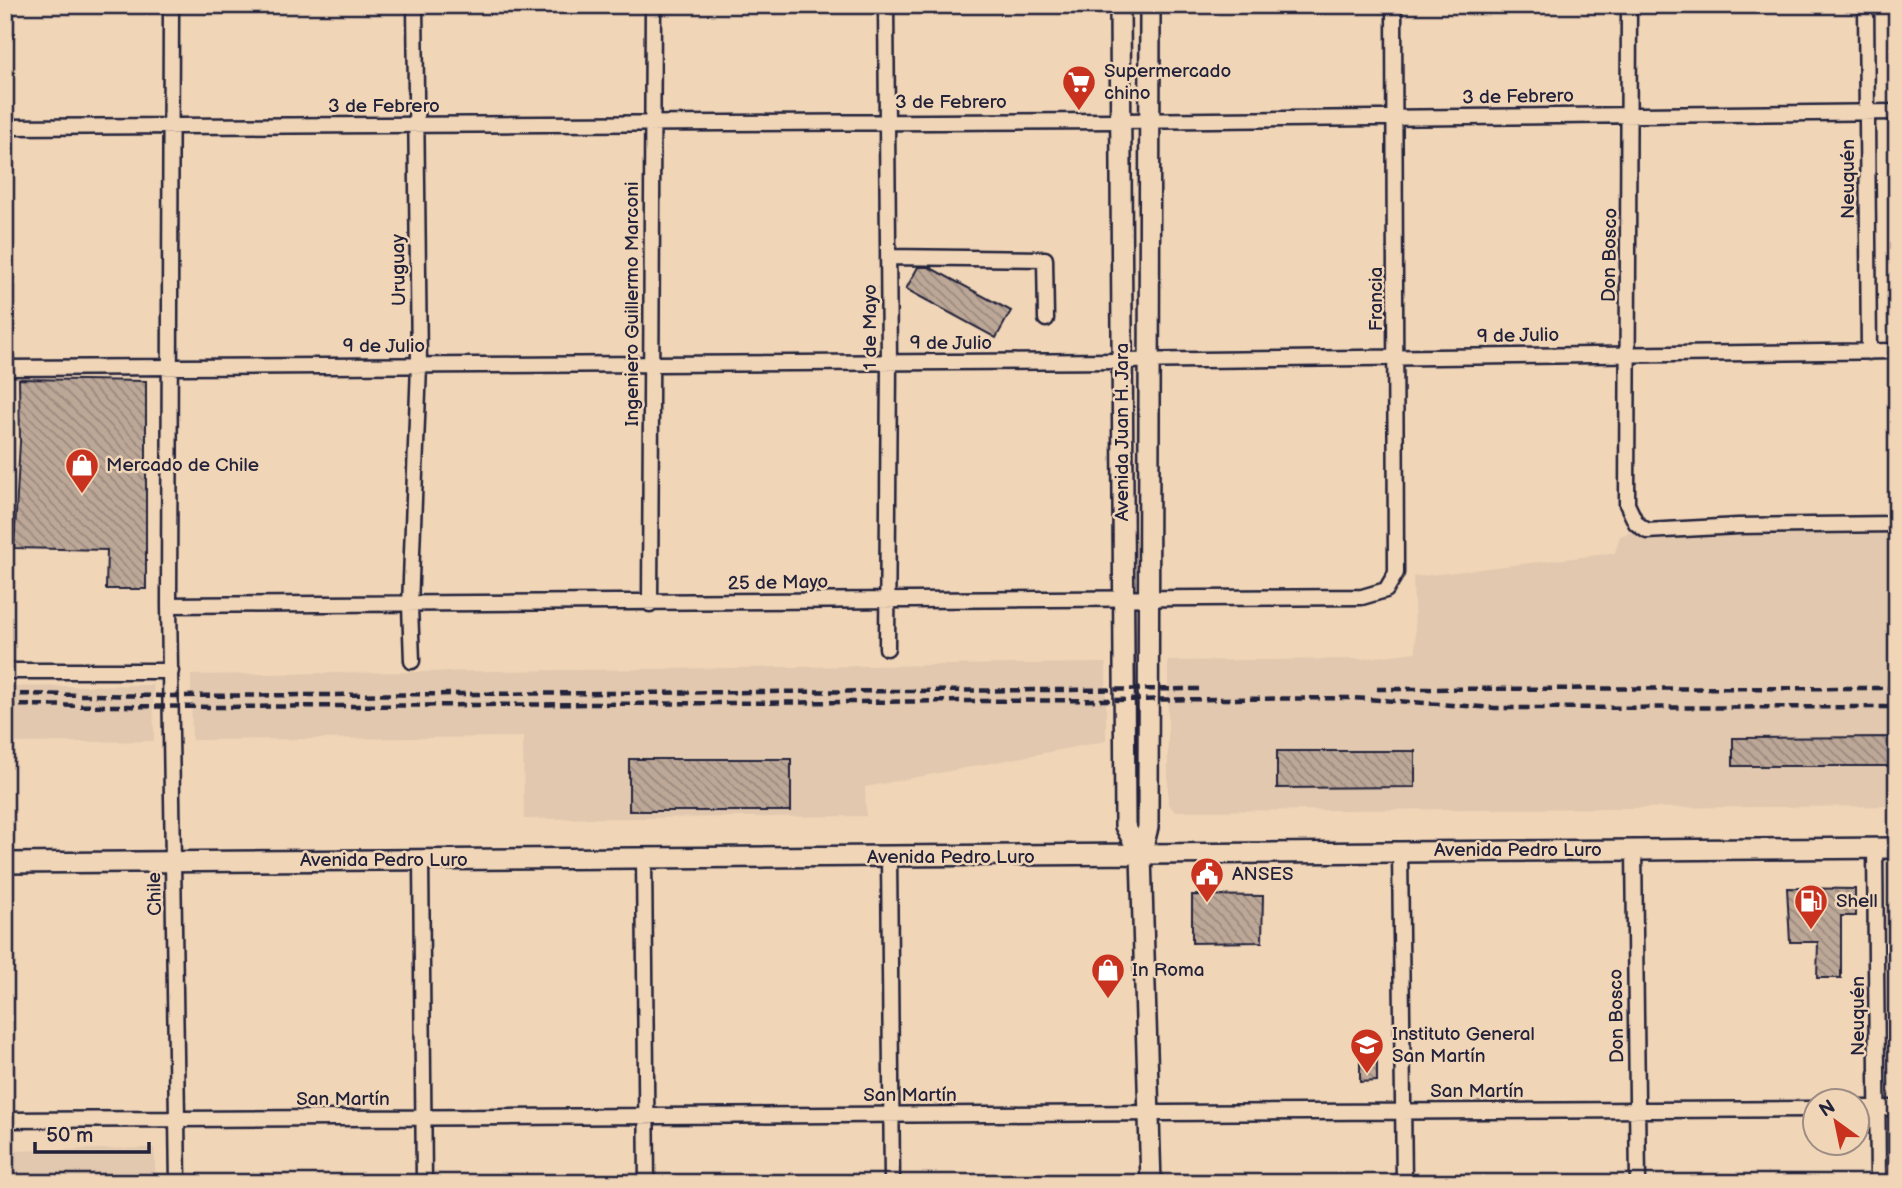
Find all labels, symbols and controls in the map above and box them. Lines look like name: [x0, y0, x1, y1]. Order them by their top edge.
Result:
place label: Supermercado chino: [1104, 60, 1231, 105]
supermarket icon: Supermercado chino: [1060, 63, 1098, 112]
street label: 3 de Febrero: [1462, 85, 1574, 109]
street label: 3 de Febrero: [895, 91, 1007, 114]
street label: 3 de Febrero: [328, 95, 440, 118]
street label: Neuquén: [1837, 139, 1860, 219]
street label: Ingeniero Guillermo Marconi: [621, 182, 644, 426]
street label: Don Bosco: [1598, 208, 1622, 302]
street label: Uruguay: [387, 233, 411, 306]
street label: Francia: [1365, 267, 1388, 331]
street label: 1 de Mayo: [859, 284, 882, 370]
street label: 9 de Julio: [1477, 324, 1559, 348]
street label: 9 de Julio: [910, 332, 992, 355]
street label: 9 de Julio: [343, 335, 425, 358]
street label: Avenida Juan H. Jara: [1111, 343, 1134, 521]
shop icon: Mercado de Chile: [63, 446, 101, 495]
place label: Mercado de Chile: [106, 454, 259, 477]
street label: 25 de Mayo: [728, 571, 828, 595]
street label: Avenida Pedro Luro: [1434, 839, 1602, 862]
street label: Avenida Pedro Luro: [867, 846, 1035, 869]
street label: Avenida Pedro Luro: [300, 849, 468, 872]
public building icon: ANSES: [1188, 855, 1226, 904]
place label: ANSES: [1232, 863, 1293, 886]
street label: Chile: [143, 872, 167, 916]
fuel station icon: Shell: [1792, 882, 1830, 931]
place label: Shell: [1836, 890, 1878, 913]
shop icon: In Roma: [1089, 951, 1127, 1000]
place label: In Roma: [1132, 959, 1205, 982]
street label: Don Bosco: [1605, 969, 1629, 1063]
street label: Neuquén: [1847, 976, 1870, 1056]
place label: Instituto General San Martín: [1392, 1023, 1535, 1068]
school or university icon: Instituto General San Martín: [1348, 1026, 1386, 1075]
street label: San Martín: [1430, 1080, 1524, 1103]
street label: San Martín: [863, 1084, 957, 1107]
north arrow: [1800, 1086, 1870, 1156]
street label: San Martín: [296, 1088, 390, 1111]
text: N: [1815, 1095, 1840, 1123]
scale bar: [35, 1111, 149, 1155]
text: 50 m: [46, 1123, 93, 1148]

